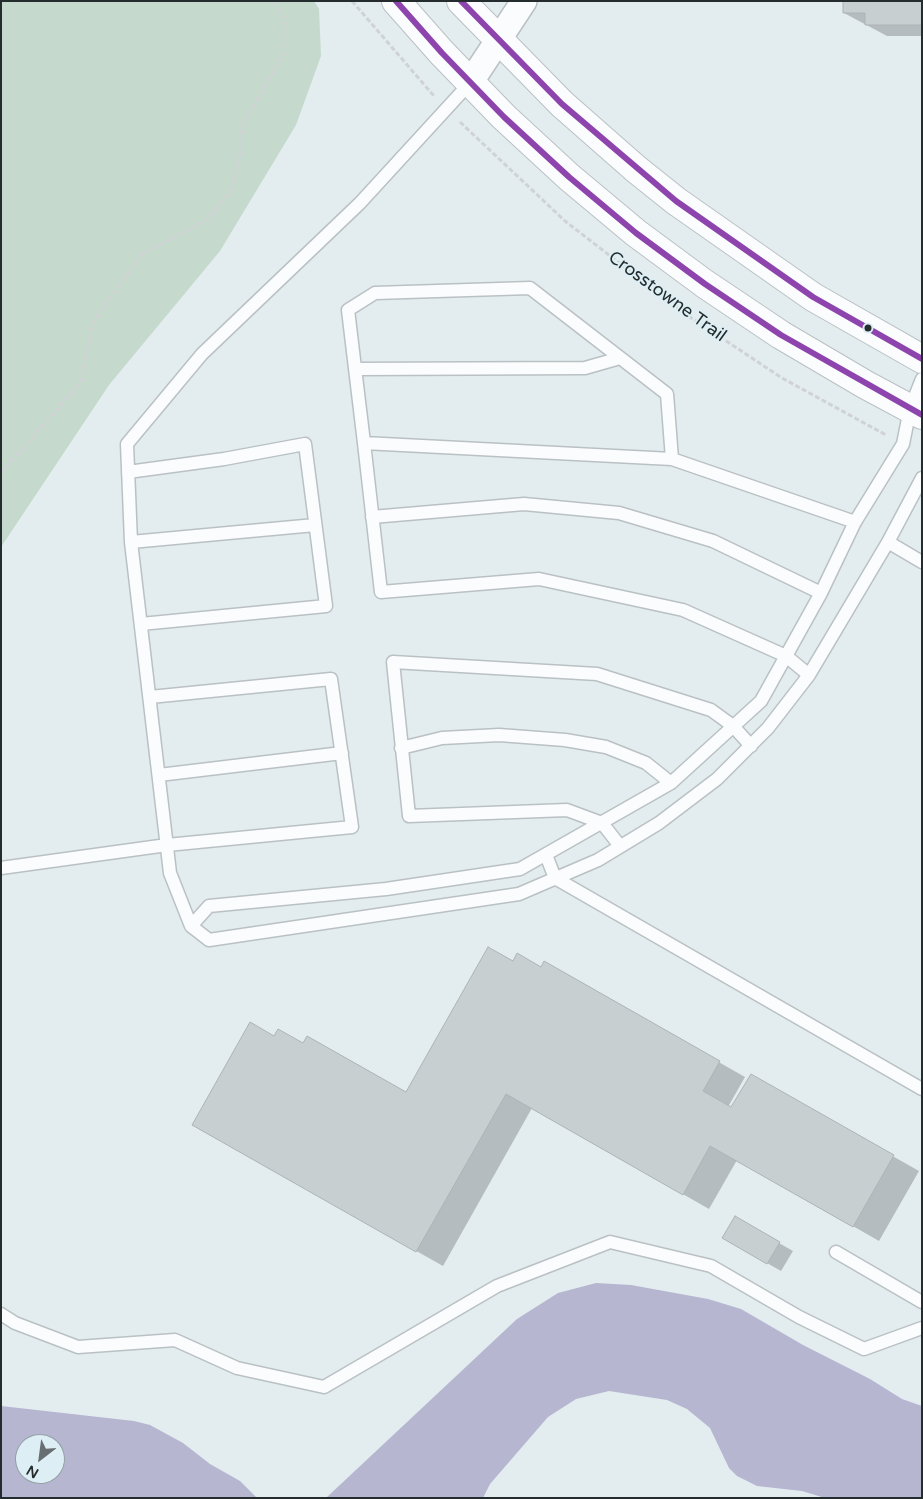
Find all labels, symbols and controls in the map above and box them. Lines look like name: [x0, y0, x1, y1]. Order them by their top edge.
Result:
street label: Crosstowne Trail: [604, 247, 730, 347]
unlabelled marker: [863, 323, 873, 333]
north arrow: [15, 1434, 65, 1484]
text: N: [24, 1461, 42, 1482]

